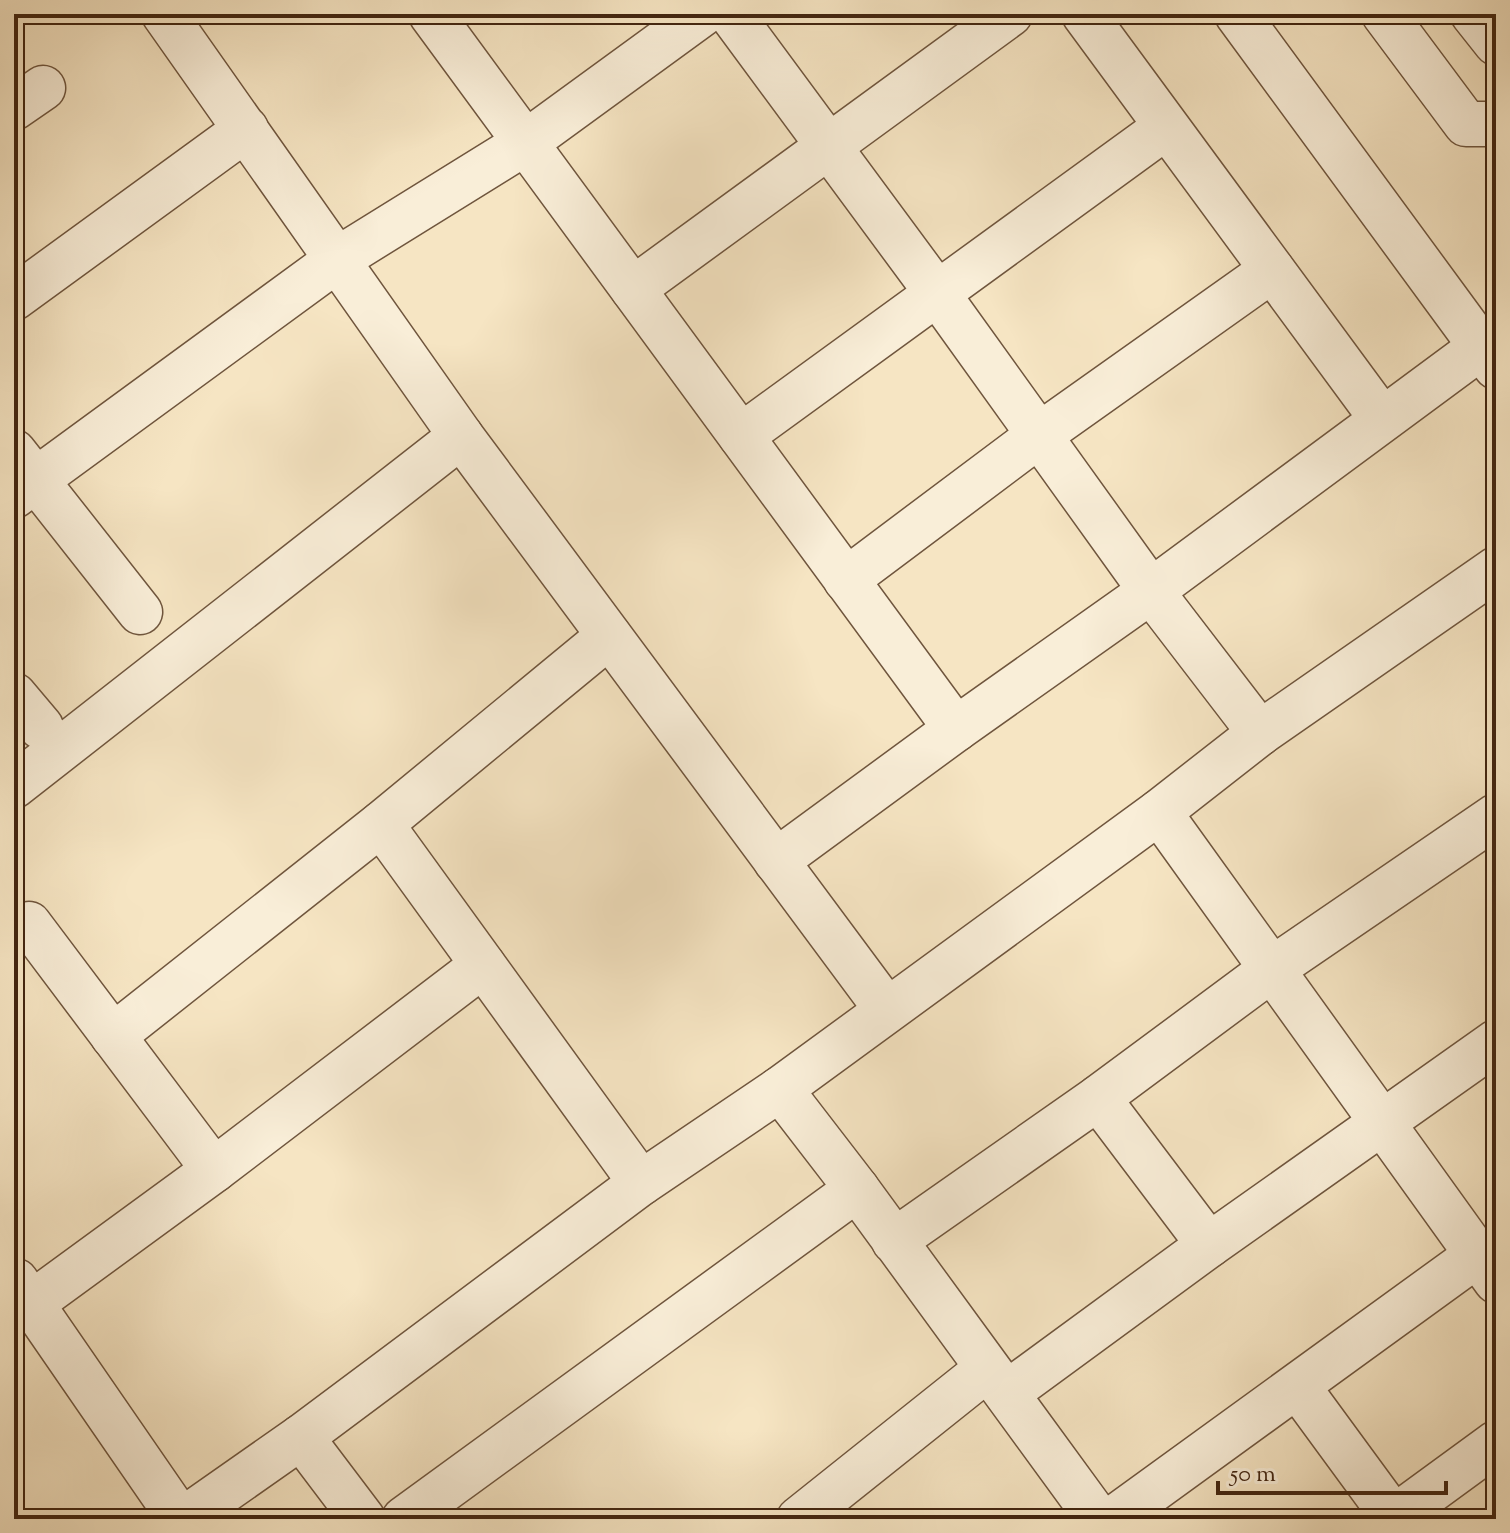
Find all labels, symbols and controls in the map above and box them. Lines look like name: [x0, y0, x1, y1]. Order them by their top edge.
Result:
scale bar: [1218, 1445, 1446, 1495]
text: 50 m: [1228, 1458, 1276, 1492]

